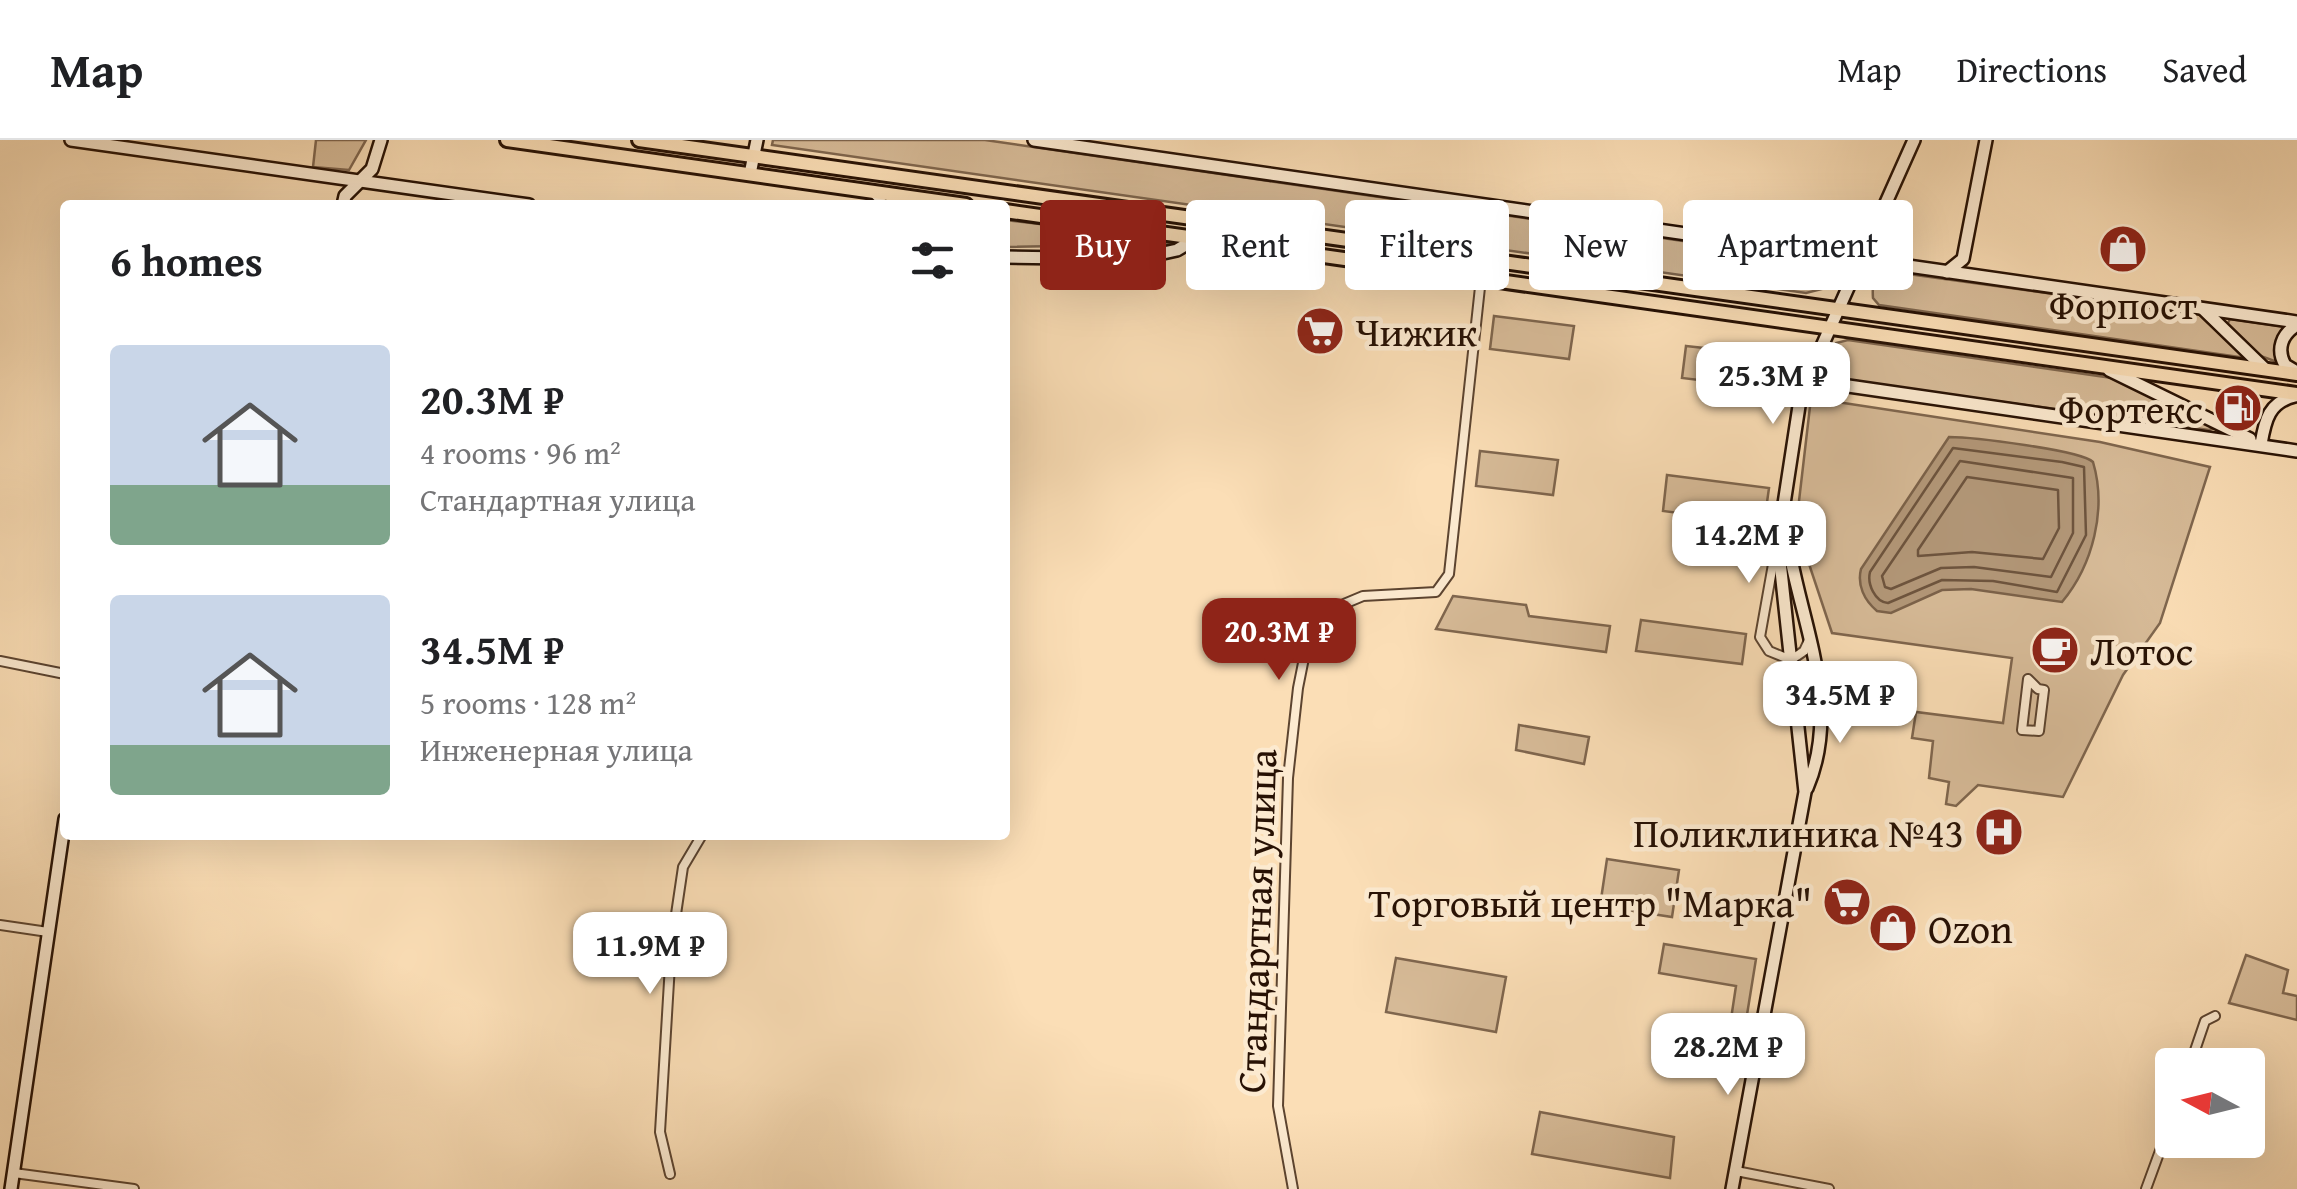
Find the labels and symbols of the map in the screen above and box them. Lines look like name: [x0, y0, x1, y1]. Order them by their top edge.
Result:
shop icon: Форпост: [2097, 223, 2149, 275]
place label: Форпост: [2049, 275, 2198, 334]
place label: Чижик: [1355, 302, 1477, 361]
supermarket icon: Чижик: [1294, 305, 1346, 357]
pin: 25.3M ₽: [1681, 342, 1865, 427]
place label: Фортекс: [2058, 379, 2203, 438]
fuel station icon: Фортекс: [2212, 382, 2264, 434]
pin: 14.2M ₽: [1657, 501, 1841, 586]
pin: 20.3M ₽: [1187, 598, 1371, 683]
place label: Лотос: [2090, 621, 2193, 680]
cafe icon: Лотос: [2029, 624, 2081, 676]
pin: 34.5M ₽: [1748, 661, 1932, 746]
street label: Стандартная улица: [1221, 748, 1291, 1094]
place label: Поликлиника №43: [1633, 803, 1964, 862]
hospital icon: Поликлиника №43: [1973, 806, 2025, 858]
place label: Торговый центр "Марка": [1369, 873, 1812, 932]
supermarket icon: Торговый центр "Марка": [1821, 876, 1873, 928]
place label: Ozon: [1928, 899, 2013, 958]
shop icon: Ozon: [1867, 902, 1919, 954]
pin: 11.9M ₽: [558, 912, 742, 997]
pin: 28.2M ₽: [1636, 1013, 1820, 1098]
north arrow: [2155, 1048, 2265, 1158]

